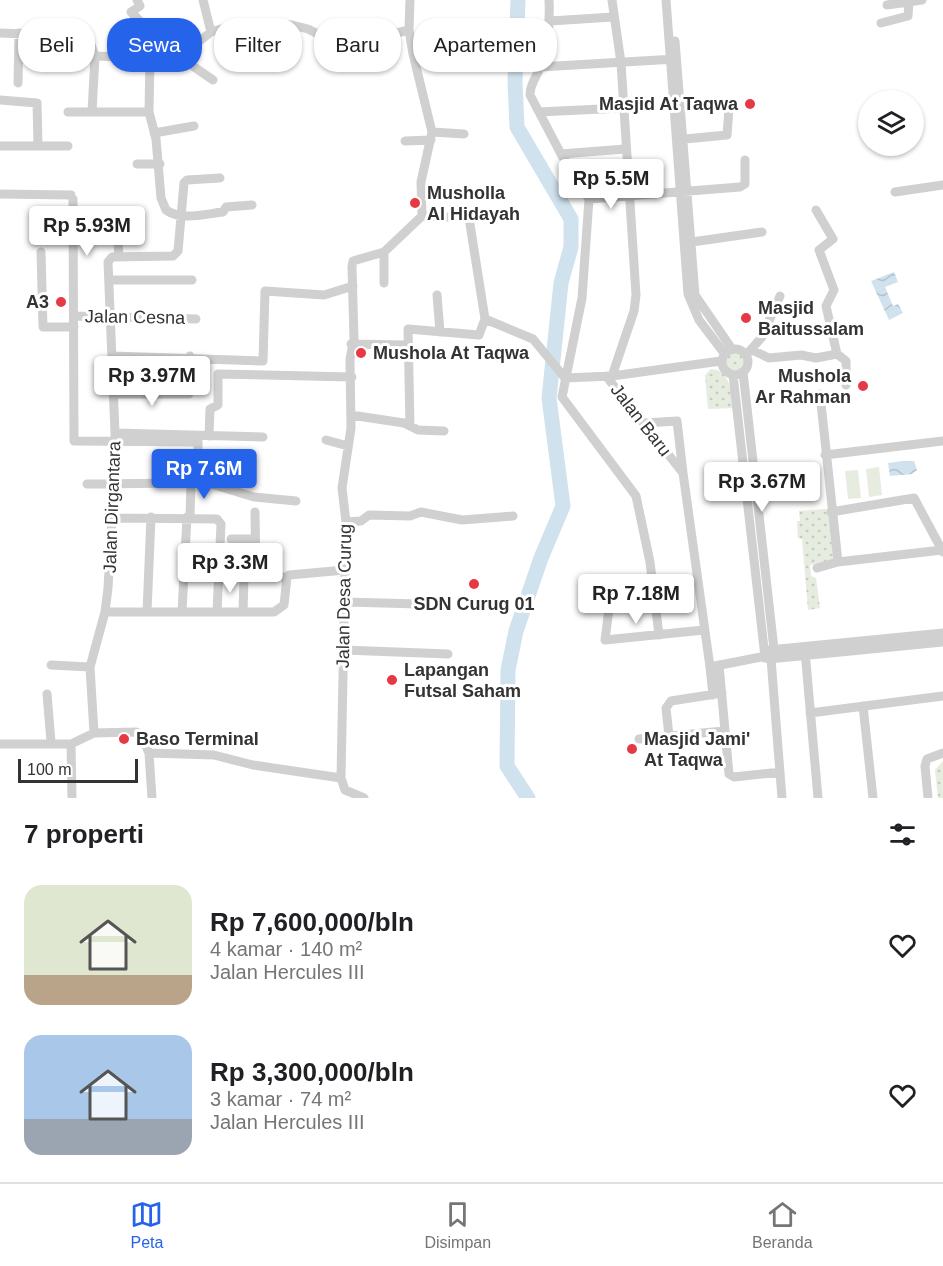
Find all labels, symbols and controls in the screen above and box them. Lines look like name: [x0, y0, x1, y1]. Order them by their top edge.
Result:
chip: Beli: [18, 18, 95, 72]
chip: Sewa: [107, 18, 202, 72]
chip: Filter: [214, 18, 302, 72]
chip: Baru: [314, 18, 401, 72]
chip: Apartemen: [413, 18, 557, 72]
map controls: [858, 90, 924, 156]
button: layers: [858, 90, 924, 156]
place label: Masjid At Taqwa: [599, 94, 739, 114]
marker: Masjid At Taqwa: [743, 97, 757, 111]
pin: Rp 5.5M: [556, 159, 666, 210]
text: Rp 5.5M: [573, 167, 649, 189]
place label: Musholla Al Hidayah: [427, 183, 520, 224]
marker: Musholla Al Hidayah: [408, 196, 422, 210]
pin: Rp 5.93M: [25, 206, 149, 257]
text: Rp 5.93M: [43, 214, 131, 236]
place label: A3: [26, 292, 49, 312]
marker: A3: [54, 295, 68, 309]
place label: Masjid Baitussalam: [758, 298, 864, 339]
street label: Jalan Cesna: [85, 306, 186, 328]
marker: Masjid Baitussalam: [739, 311, 753, 325]
place label: Mushola At Taqwa: [373, 343, 530, 363]
marker: Mushola At Taqwa: [354, 346, 368, 360]
pin: Rp 3.97M: [90, 356, 214, 407]
text: Rp 3.97M: [108, 364, 196, 386]
place label: Mushola Ar Rahman: [755, 366, 852, 407]
marker: Mushola Ar Rahman: [856, 379, 870, 393]
street label: Jalan Baru: [607, 380, 675, 460]
street label: Jalan Dirgantara: [100, 440, 124, 573]
pin: Rp 7.6M: [149, 449, 259, 500]
text: Rp 7.6M: [166, 457, 242, 479]
pin: Rp 3.67M: [700, 462, 824, 513]
text: Rp 3.67M: [718, 470, 806, 492]
street label: Jalan Desa Curug: [333, 524, 355, 668]
pin: Rp 3.3M: [175, 543, 285, 594]
text: Rp 3.3M: [192, 551, 268, 573]
pin: Rp 7.18M: [574, 574, 698, 625]
marker: SDN Curug 01: [467, 577, 481, 591]
text: Rp 7.18M: [592, 582, 680, 604]
place label: SDN Curug 01: [413, 594, 535, 614]
place label: Lapangan Futsal Saham: [404, 660, 521, 701]
marker: Lapangan Futsal Saham: [385, 673, 399, 687]
place label: Baso Terminal: [136, 729, 259, 749]
place label: Masjid Jami' At Taqwa: [644, 729, 750, 770]
marker: Baso Terminal: [117, 732, 131, 746]
marker: Masjid Jami' At Taqwa: [625, 742, 639, 756]
scale bar: [18, 756, 138, 784]
text: 100 m: [27, 761, 71, 778]
icon: filters: [886, 818, 919, 851]
text: 7 properti: [24, 819, 144, 849]
text: Rp 7,600,000/bln: [210, 907, 414, 937]
icon: home: [72, 909, 144, 981]
icon: heart: [886, 929, 919, 962]
text: 4 kamar · 140 m²: [210, 938, 362, 960]
text: Jalan Hercules III: [210, 961, 365, 983]
text: Rp 3,300,000/bln: [210, 1057, 414, 1087]
icon: home: [72, 1059, 144, 1131]
icon: heart: [886, 1079, 919, 1112]
text: 3 kamar · 74 m²: [210, 1088, 351, 1110]
text: Jalan Hercules III: [210, 1111, 365, 1133]
tab: Peta: [130, 1198, 163, 1252]
tab: Disimpan: [424, 1198, 491, 1252]
tab: Beranda: [752, 1198, 813, 1252]

